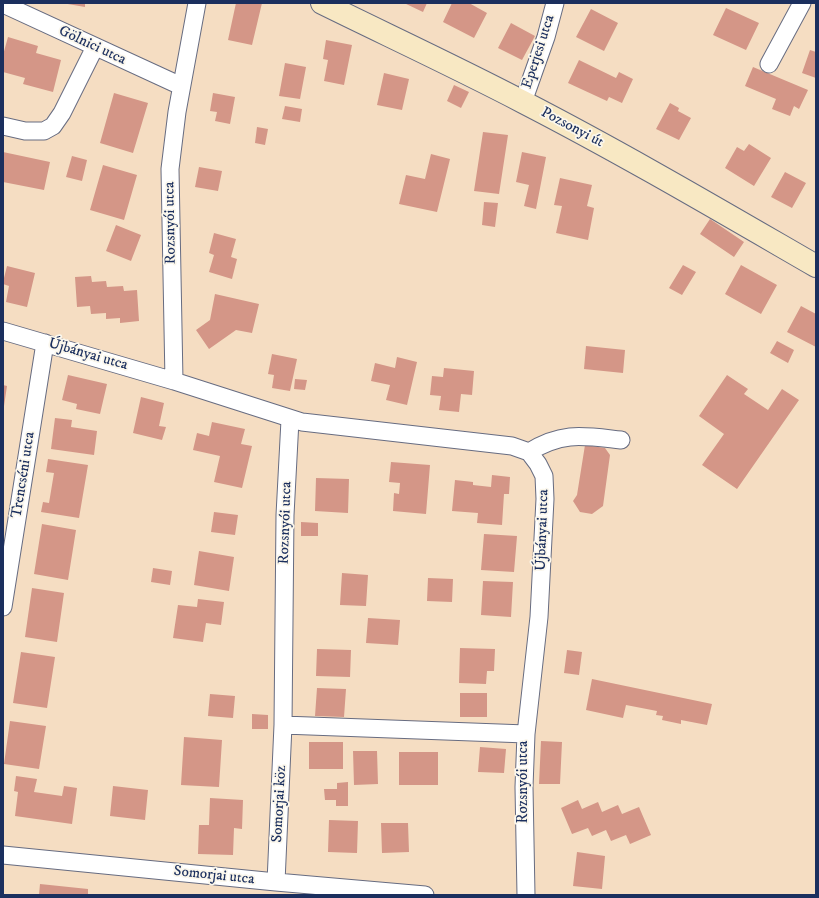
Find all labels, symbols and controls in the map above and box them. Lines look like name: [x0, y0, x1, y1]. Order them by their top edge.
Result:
street label: Eperjesi utca: [519, 13, 559, 91]
street label: Gölnici utca: [55, 23, 129, 69]
street label: Pozsonyi út: [538, 104, 606, 152]
street label: Rozsnyói utca: [161, 181, 181, 265]
street label: Újbányai utca: [46, 335, 130, 375]
street label: Trencséni utca: [8, 431, 40, 519]
street label: Rozsnyói utca: [276, 481, 296, 565]
street label: Újbányai utca: [533, 489, 553, 571]
street label: Rozsnyói utca: [515, 741, 533, 823]
street label: Somorjai köz: [269, 765, 291, 843]
street label: Somorjai utca: [173, 863, 255, 889]

